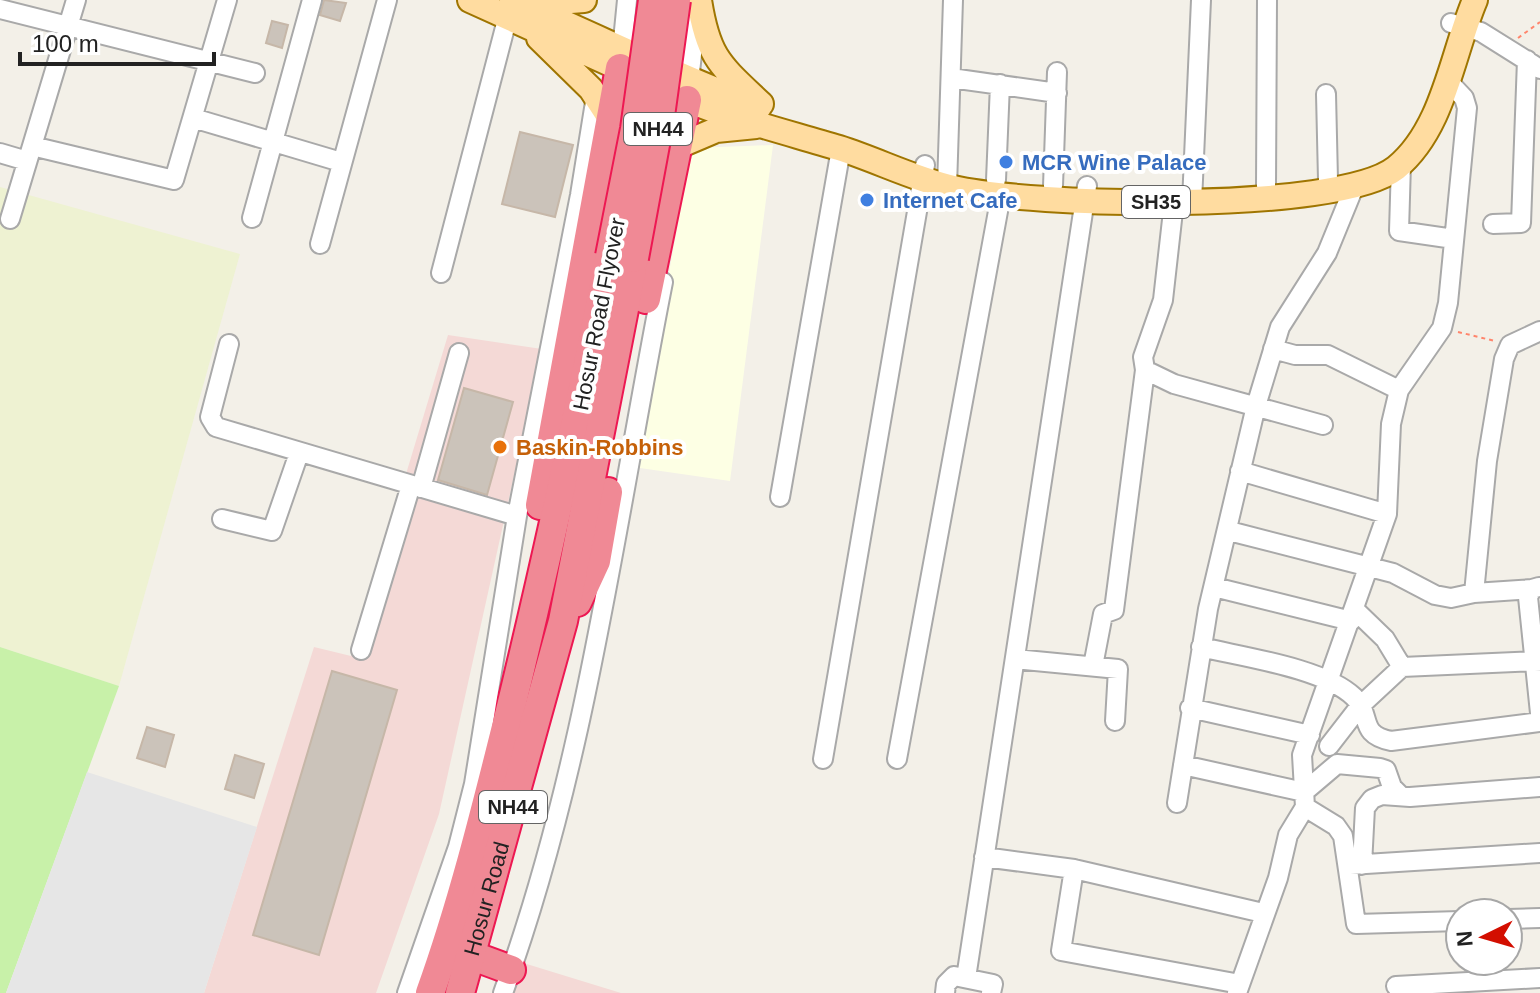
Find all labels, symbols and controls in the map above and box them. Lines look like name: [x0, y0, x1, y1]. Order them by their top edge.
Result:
scale bar: [20, 16, 214, 66]
text: 100 m: [32, 30, 99, 57]
road number: NH44: [624, 113, 692, 145]
place label: MCR Wine Palace: [1022, 150, 1206, 175]
marker: MCR Wine Palace: [997, 153, 1015, 171]
road number: SH35: [1122, 186, 1190, 218]
place label: Internet Cafe: [883, 188, 1017, 213]
marker: Internet Cafe: [858, 191, 876, 209]
street label: Hosur Road Flyover: [568, 216, 630, 412]
place label: Baskin-Robbins: [516, 435, 683, 460]
marker: Baskin-Robbins: [491, 438, 509, 456]
road number: NH44: [479, 791, 547, 823]
street label: Hosur Road: [458, 839, 514, 959]
north arrow: [1444, 897, 1524, 977]
text: N: [1451, 930, 1478, 948]

